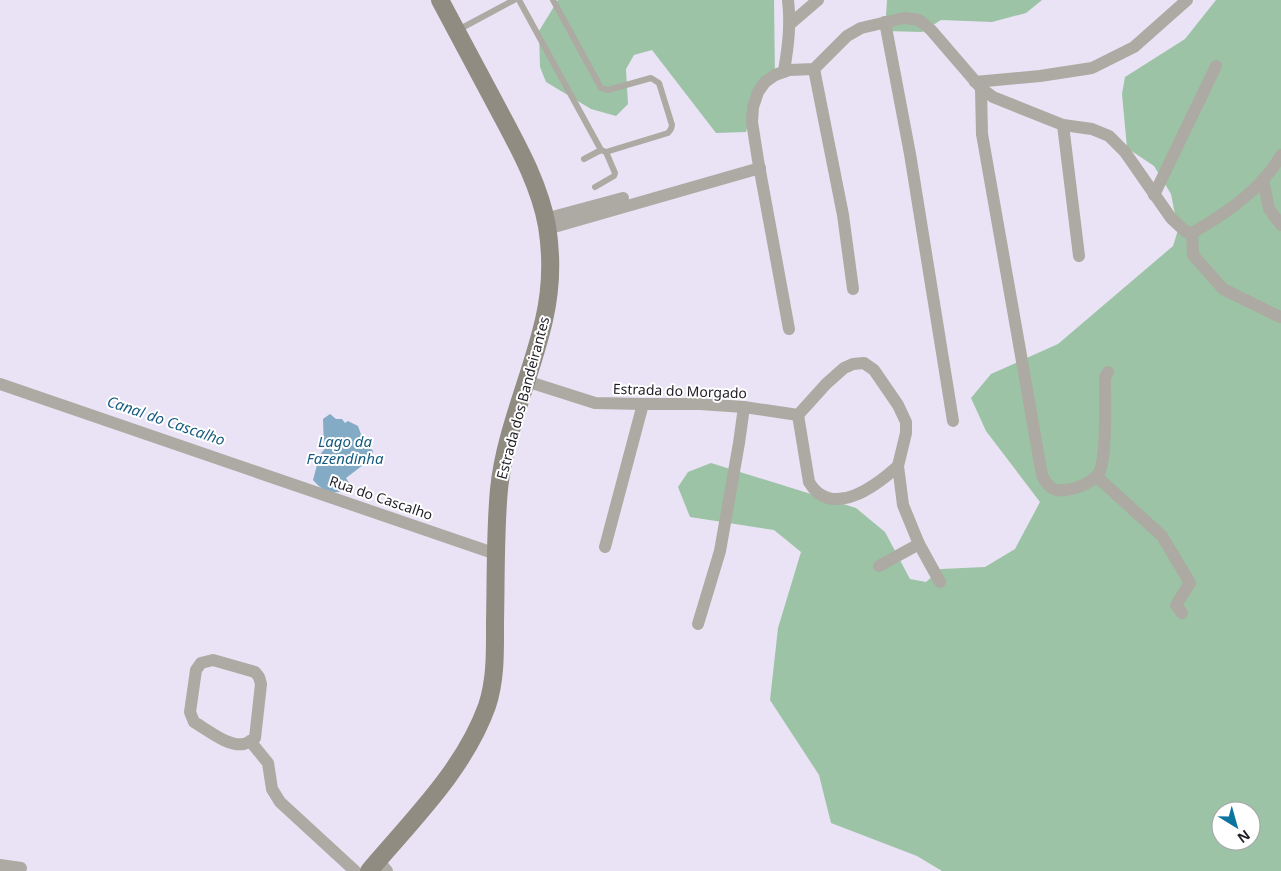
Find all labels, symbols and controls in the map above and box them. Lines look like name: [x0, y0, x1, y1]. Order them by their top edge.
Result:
street label: Estrada dos Bandeirantes: [492, 314, 553, 481]
street label: Estrada do Morgado: [613, 379, 747, 402]
water label: Canal do Cascalho: [105, 391, 228, 450]
water label: Lago da Fazendinha: [307, 431, 384, 468]
street label: Rua do Cascalho: [327, 471, 435, 524]
north arrow: [1211, 801, 1261, 851]
text: N: [1234, 826, 1254, 848]

